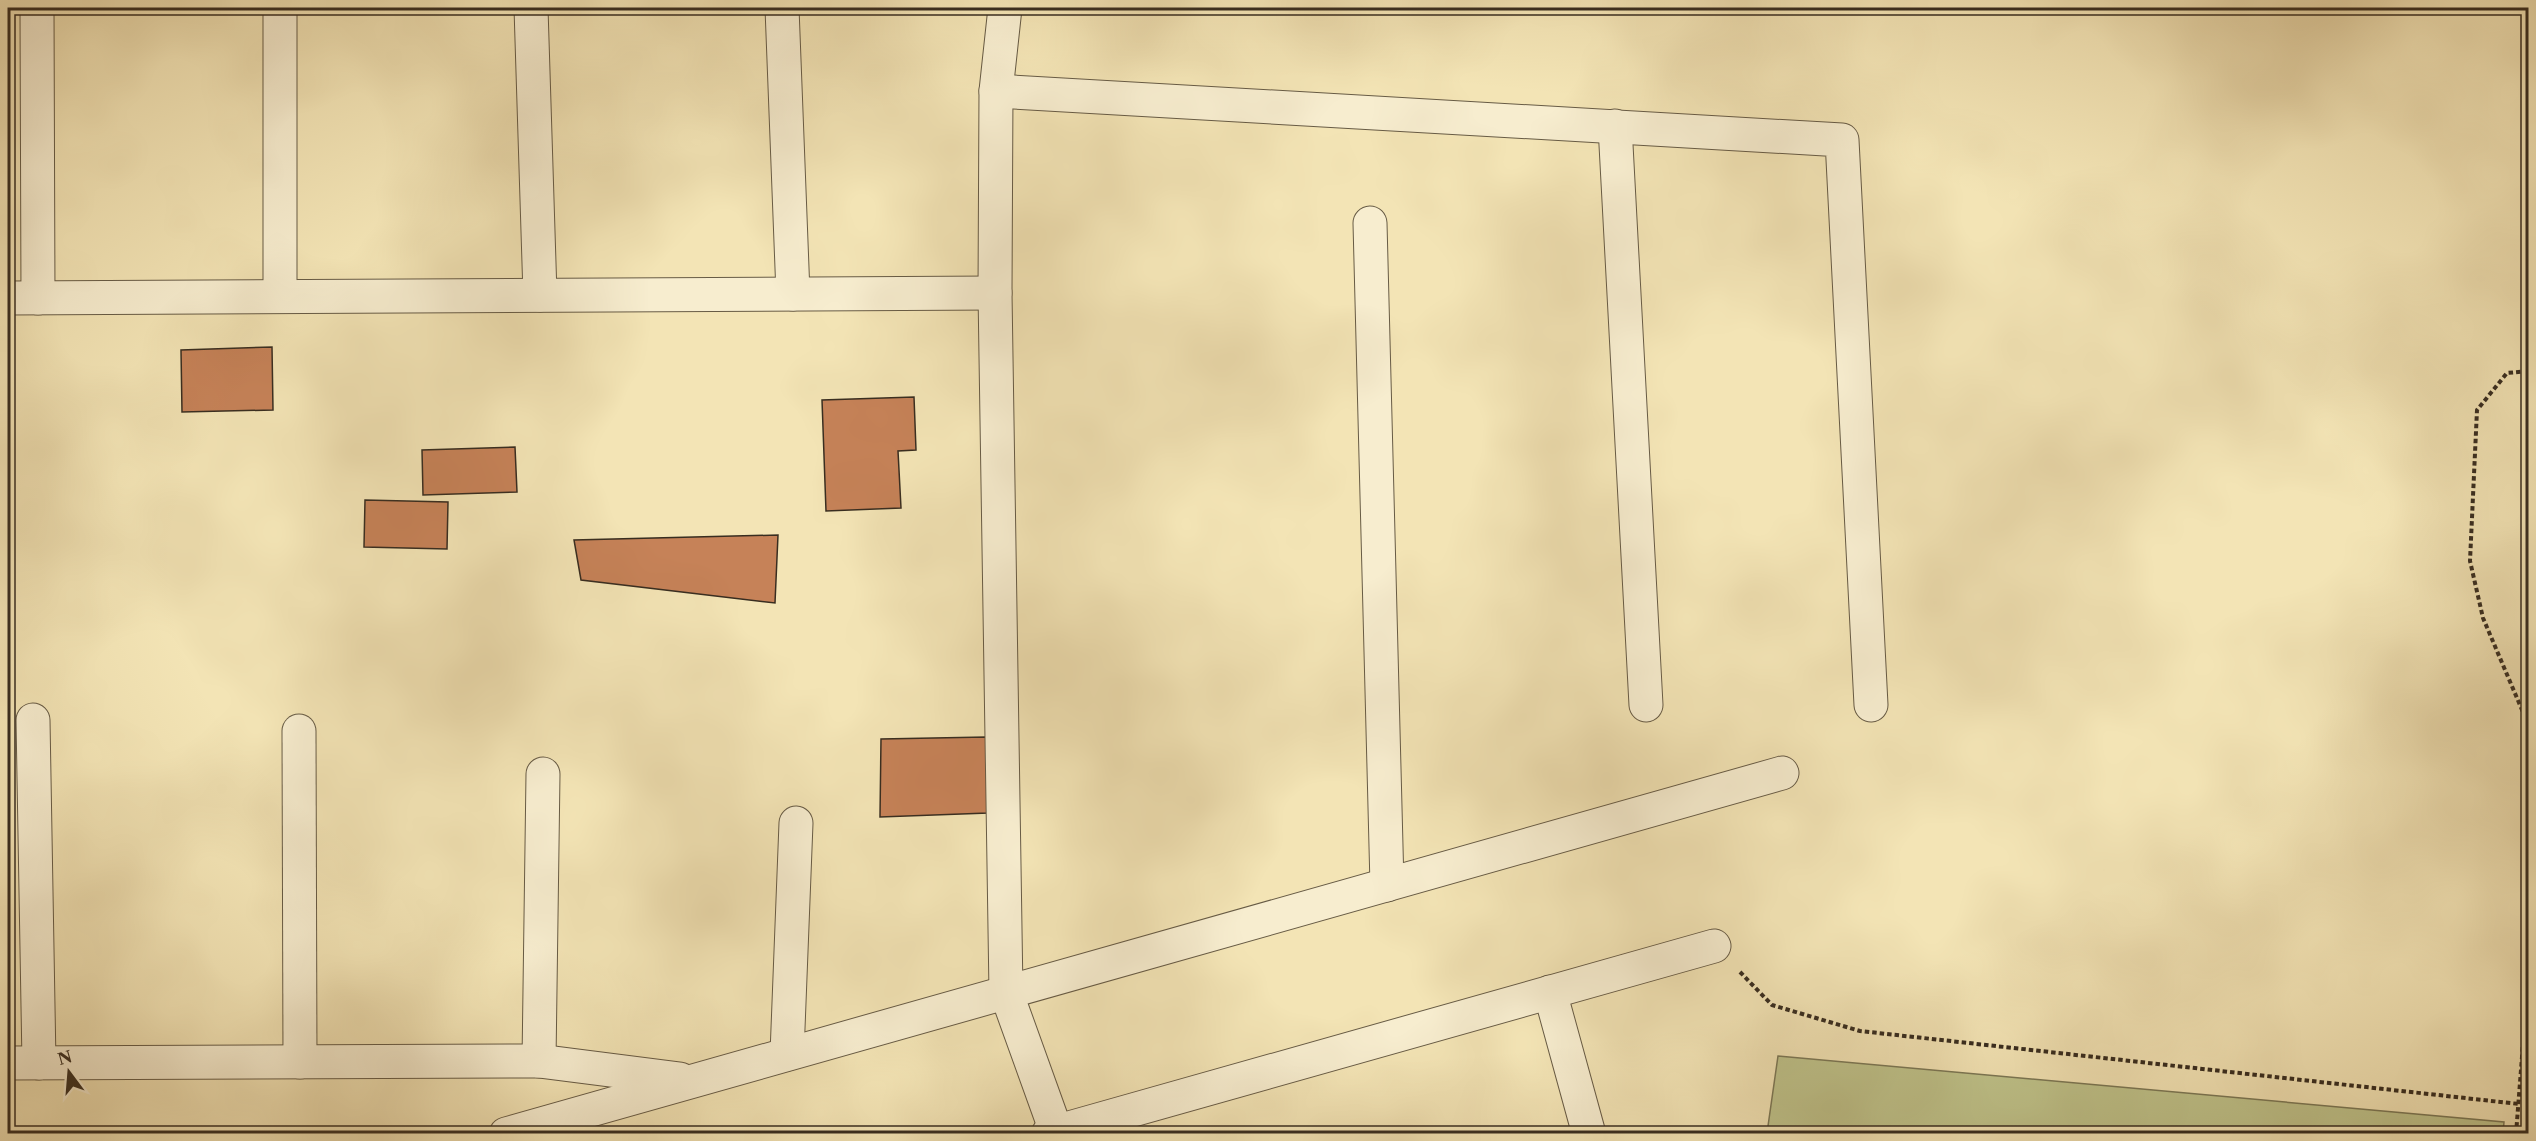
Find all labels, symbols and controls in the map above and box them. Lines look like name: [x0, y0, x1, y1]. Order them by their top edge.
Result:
north arrow: [39, 1042, 99, 1102]
text: N: [55, 1046, 74, 1069]

